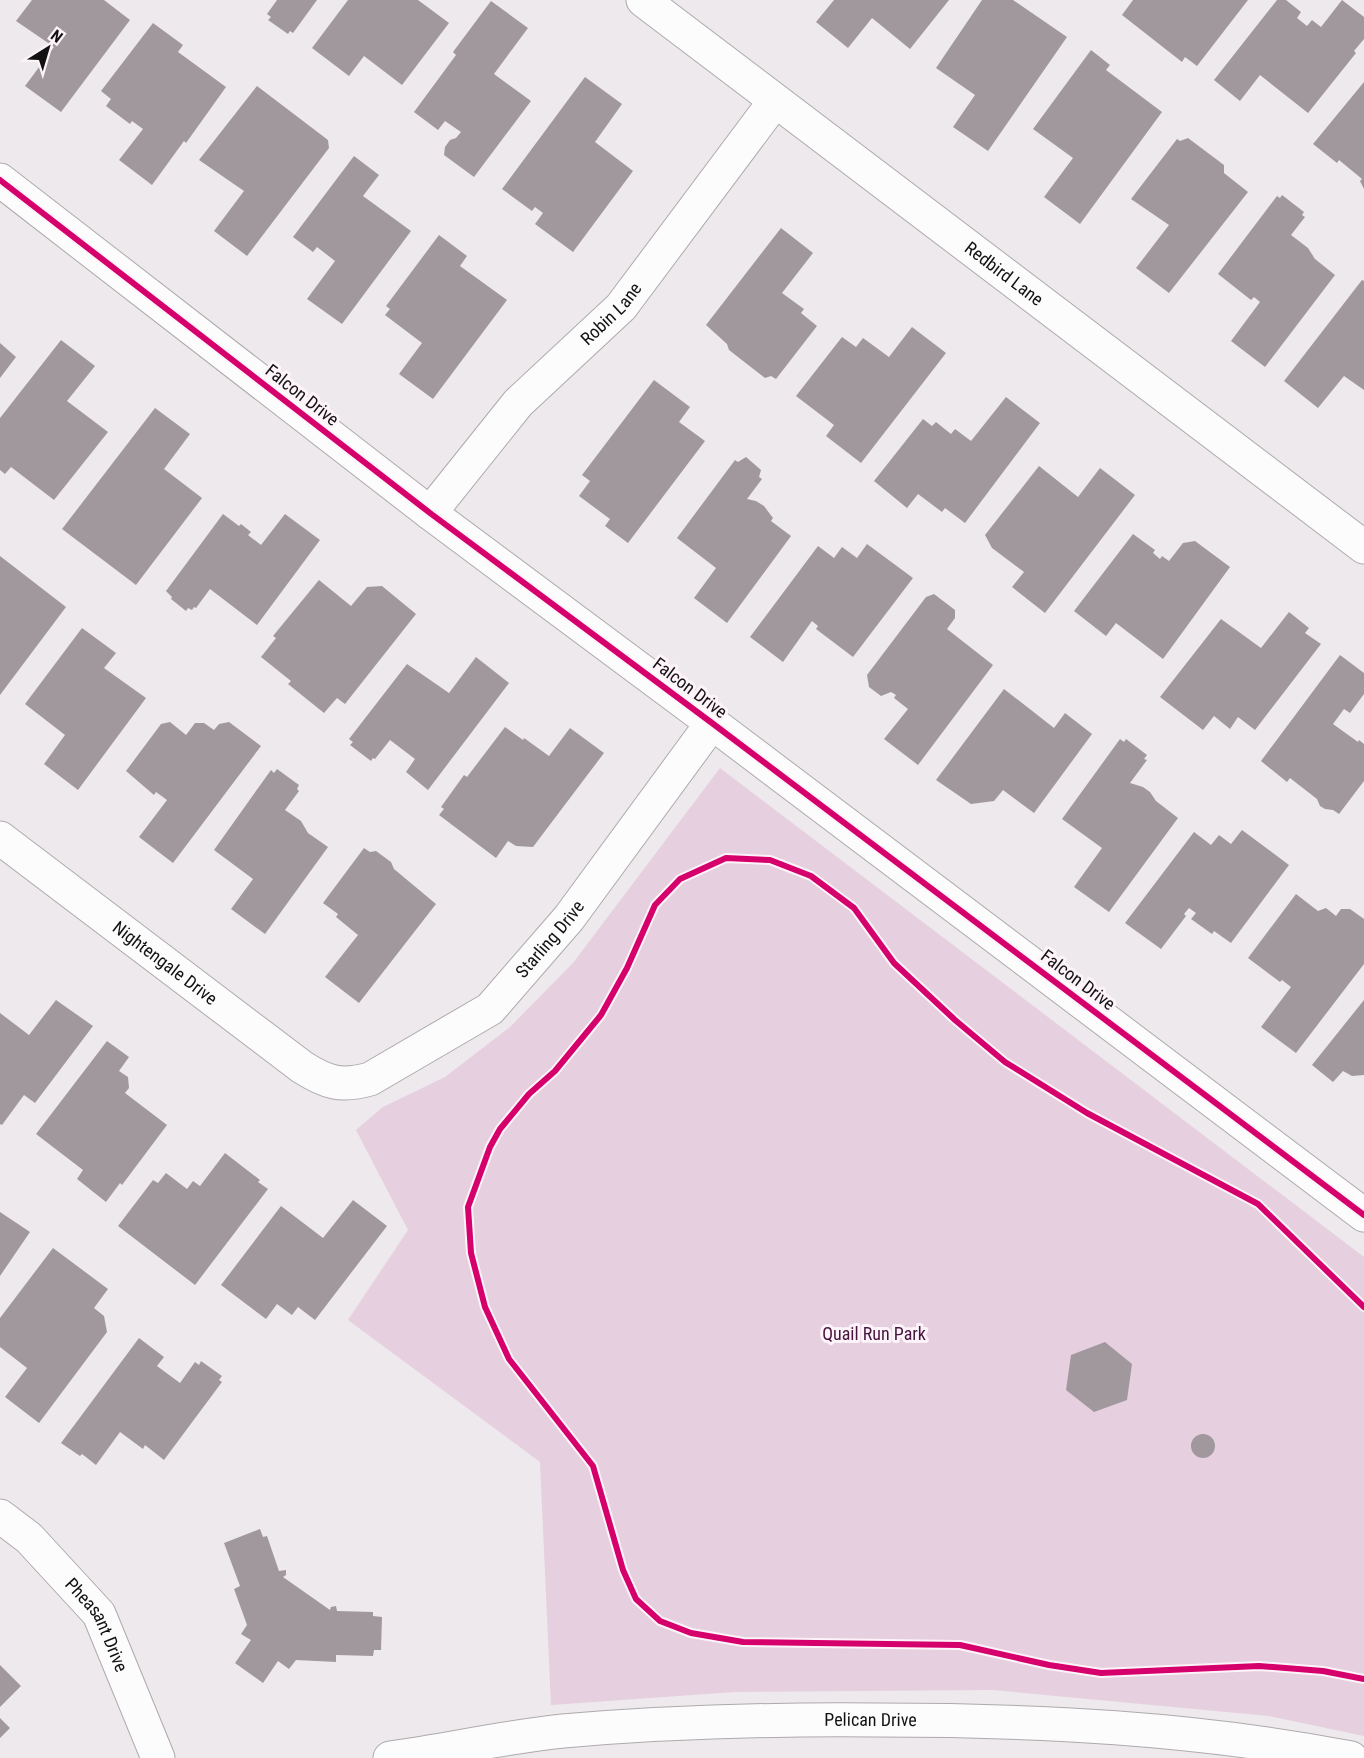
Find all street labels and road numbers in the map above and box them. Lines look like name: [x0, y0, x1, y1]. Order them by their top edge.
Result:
street label: Redbird Lane: [961, 237, 1047, 310]
street label: Robin Lane: [576, 278, 646, 349]
street label: Falcon Drive: [261, 359, 343, 430]
street label: Falcon Drive: [649, 653, 731, 722]
street label: Starling Drive: [511, 896, 588, 982]
street label: Nightengale Drive: [109, 916, 222, 1009]
street label: Falcon Drive: [1037, 945, 1119, 1014]
street label: Pheasant Drive: [61, 1573, 133, 1675]
street label: Pelican Drive: [824, 1709, 917, 1730]

